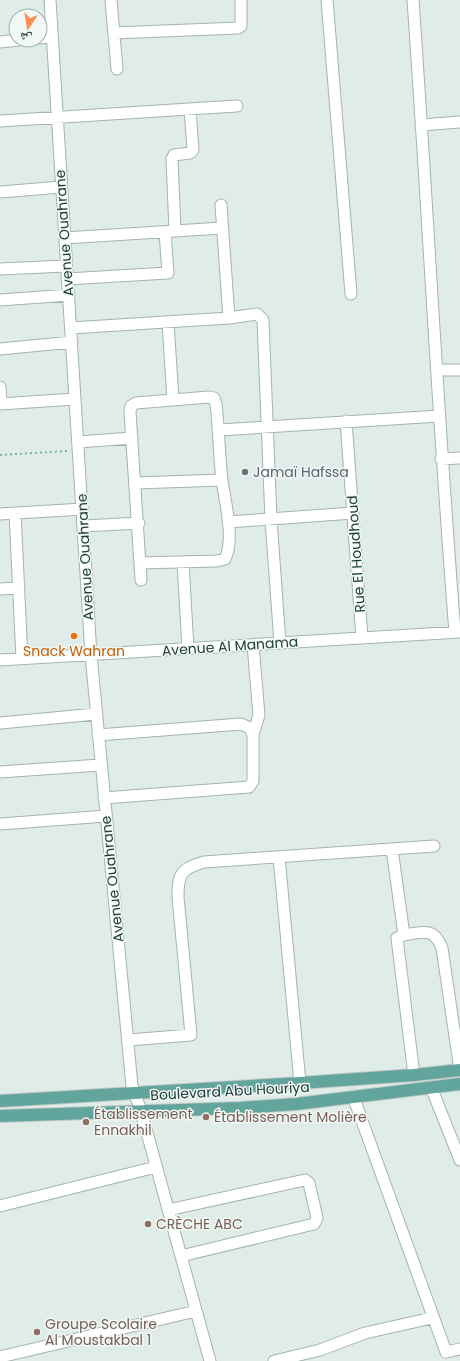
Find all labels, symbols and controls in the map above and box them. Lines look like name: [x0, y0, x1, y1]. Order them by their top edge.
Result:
north arrow: [8, 8, 48, 48]
text: ش: [18, 29, 33, 47]
street label: Avenue Ouahrane: [50, 169, 78, 297]
place label: Jamaï Hafssa: [253, 462, 349, 482]
marker: Jamaï Hafssa: [240, 467, 250, 477]
street label: Avenue Ouahrane: [72, 493, 98, 621]
street label: Rue El Houdhoud: [342, 495, 370, 613]
marker: Snack Wahran: [69, 631, 79, 641]
street label: Avenue Al Manama: [161, 631, 299, 661]
place label: Snack Wahran: [23, 641, 125, 661]
street label: Avenue Ouahrane: [95, 814, 129, 943]
street label: Boulevard Abu Houriya: [150, 1077, 310, 1105]
place label: Établissement Ennakhil: [94, 1104, 193, 1140]
place label: Établissement Molière: [214, 1107, 367, 1127]
marker: Établissement Molière: [201, 1112, 211, 1122]
marker: Établissement Ennakhil: [81, 1117, 91, 1127]
place label: CRÈCHE ABC: [156, 1214, 243, 1234]
marker: CRÈCHE ABC: [143, 1219, 153, 1229]
place label: Groupe Scolaire Al Moustakbal 1: [45, 1314, 157, 1350]
marker: Groupe Scolaire Al Moustakbal 1: [32, 1327, 42, 1337]

